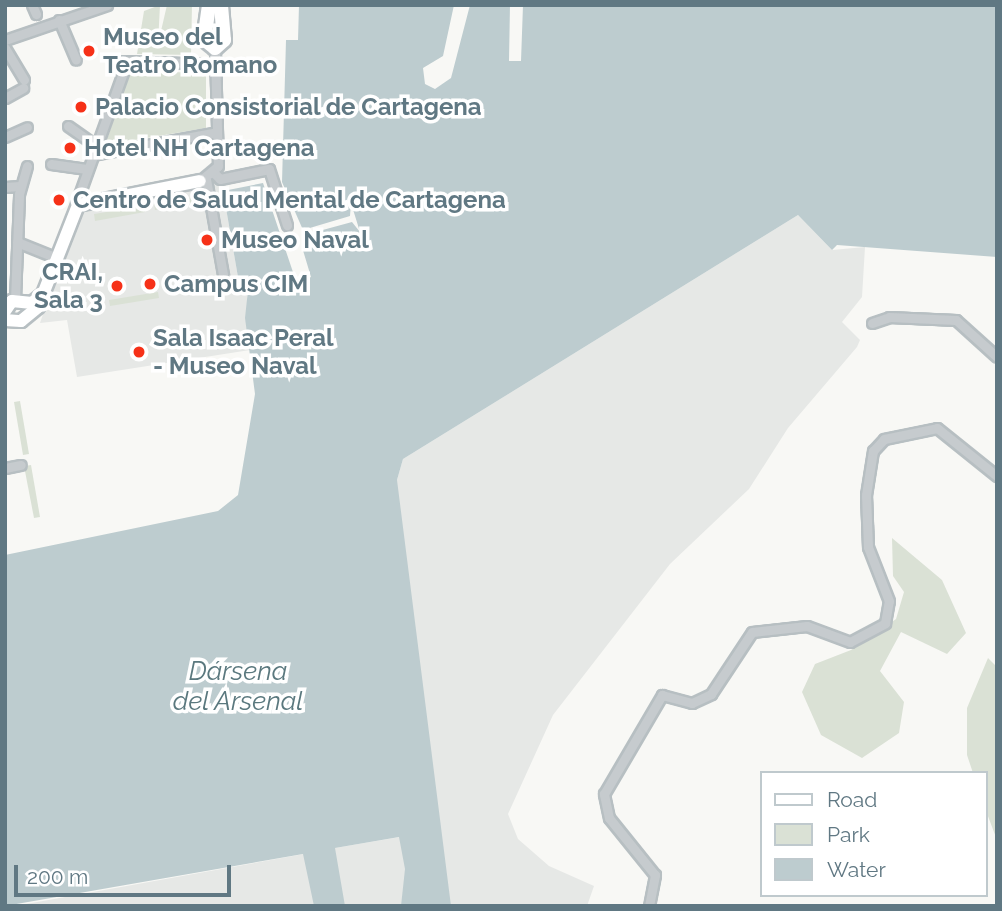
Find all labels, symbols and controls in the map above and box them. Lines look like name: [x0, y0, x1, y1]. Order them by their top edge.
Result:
place label: Museo del Teatro Romano: [103, 23, 277, 79]
marker: Museo del Teatro Romano: [81, 43, 97, 59]
place label: Palacio Consistorial de Cartagena: [95, 93, 482, 121]
marker: Palacio Consistorial de Cartagena: [73, 99, 89, 115]
place label: Hotel NH Cartagena: [84, 134, 315, 162]
marker: Hotel NH Cartagena: [62, 140, 78, 156]
place label: Centro de Salud Mental de Cartagena: [73, 186, 506, 214]
marker: Centro de Salud Mental de Cartagena: [51, 192, 67, 208]
place label: Museo Naval: [221, 226, 369, 254]
marker: Museo Naval: [199, 232, 215, 248]
place label: CRAI, Sala 3: [34, 258, 103, 314]
place label: Campus CIM: [164, 270, 308, 298]
marker: Campus CIM: [142, 276, 158, 292]
marker: CRAI, Sala 3: [109, 278, 125, 294]
place label: Sala Isaac Peral - Museo Naval: [153, 324, 334, 380]
marker: Sala Isaac Peral - Museo Naval: [131, 344, 147, 360]
water label: Dársena del Arsenal: [172, 656, 304, 718]
legend: [760, 771, 988, 897]
text: Road: [827, 787, 877, 812]
text: Park: [827, 822, 870, 847]
scale bar: [18, 852, 234, 896]
text: Water: [827, 857, 886, 882]
text: 200 m: [27, 864, 88, 889]

